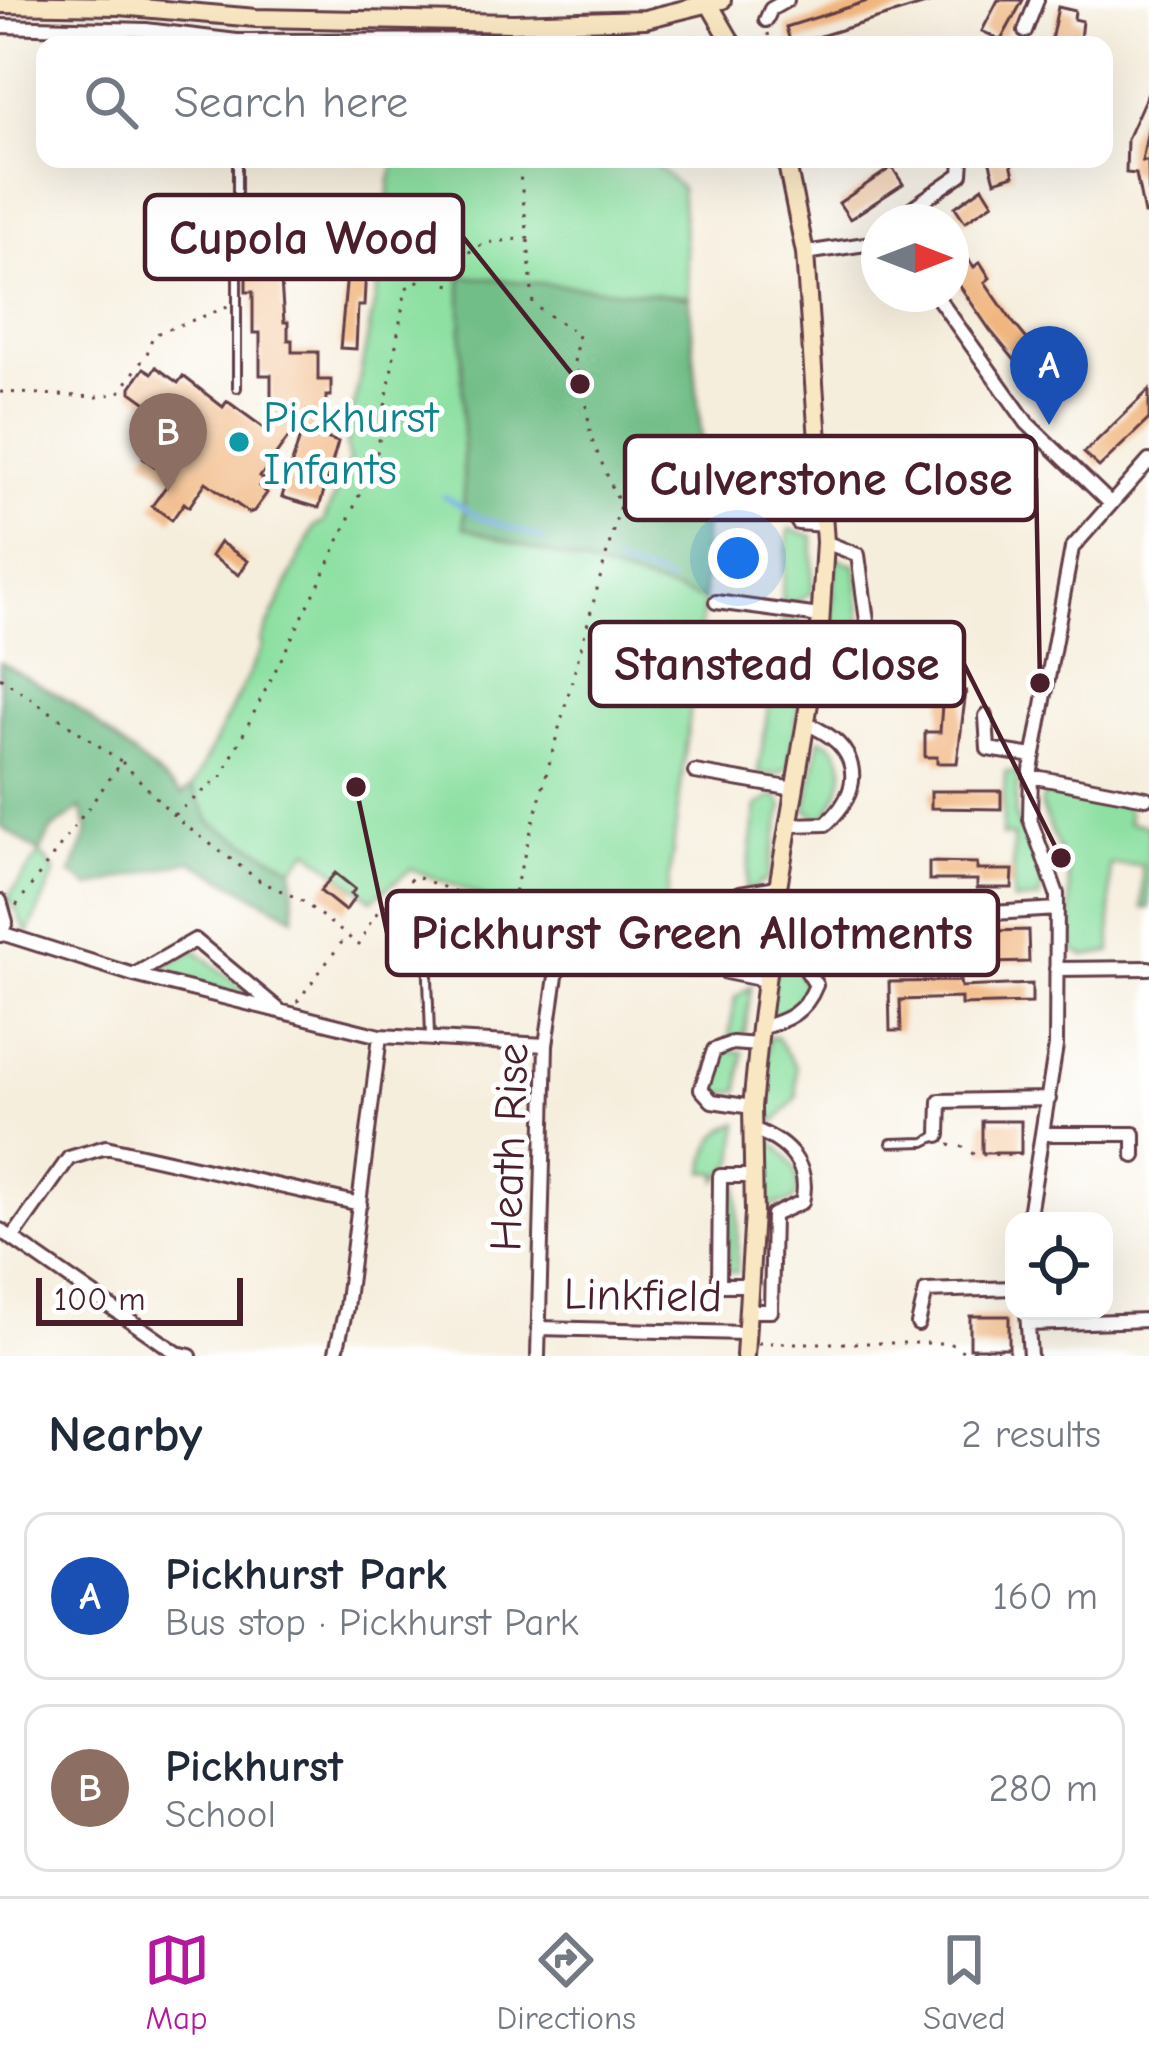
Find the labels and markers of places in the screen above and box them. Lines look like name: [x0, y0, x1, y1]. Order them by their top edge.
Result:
callout: Cupola Wood: [145, 195, 463, 279]
pin: A: [1010, 326, 1088, 425]
place label: Pickhurst Infants: [263, 391, 440, 495]
pin: B: [129, 393, 207, 492]
marker: Pickhurst Infants: [226, 429, 252, 455]
callout: Culverstone Close: [625, 436, 1036, 520]
callout: Stanstead Close: [590, 622, 964, 706]
callout: Pickhurst Green Allotments: [387, 891, 998, 975]

